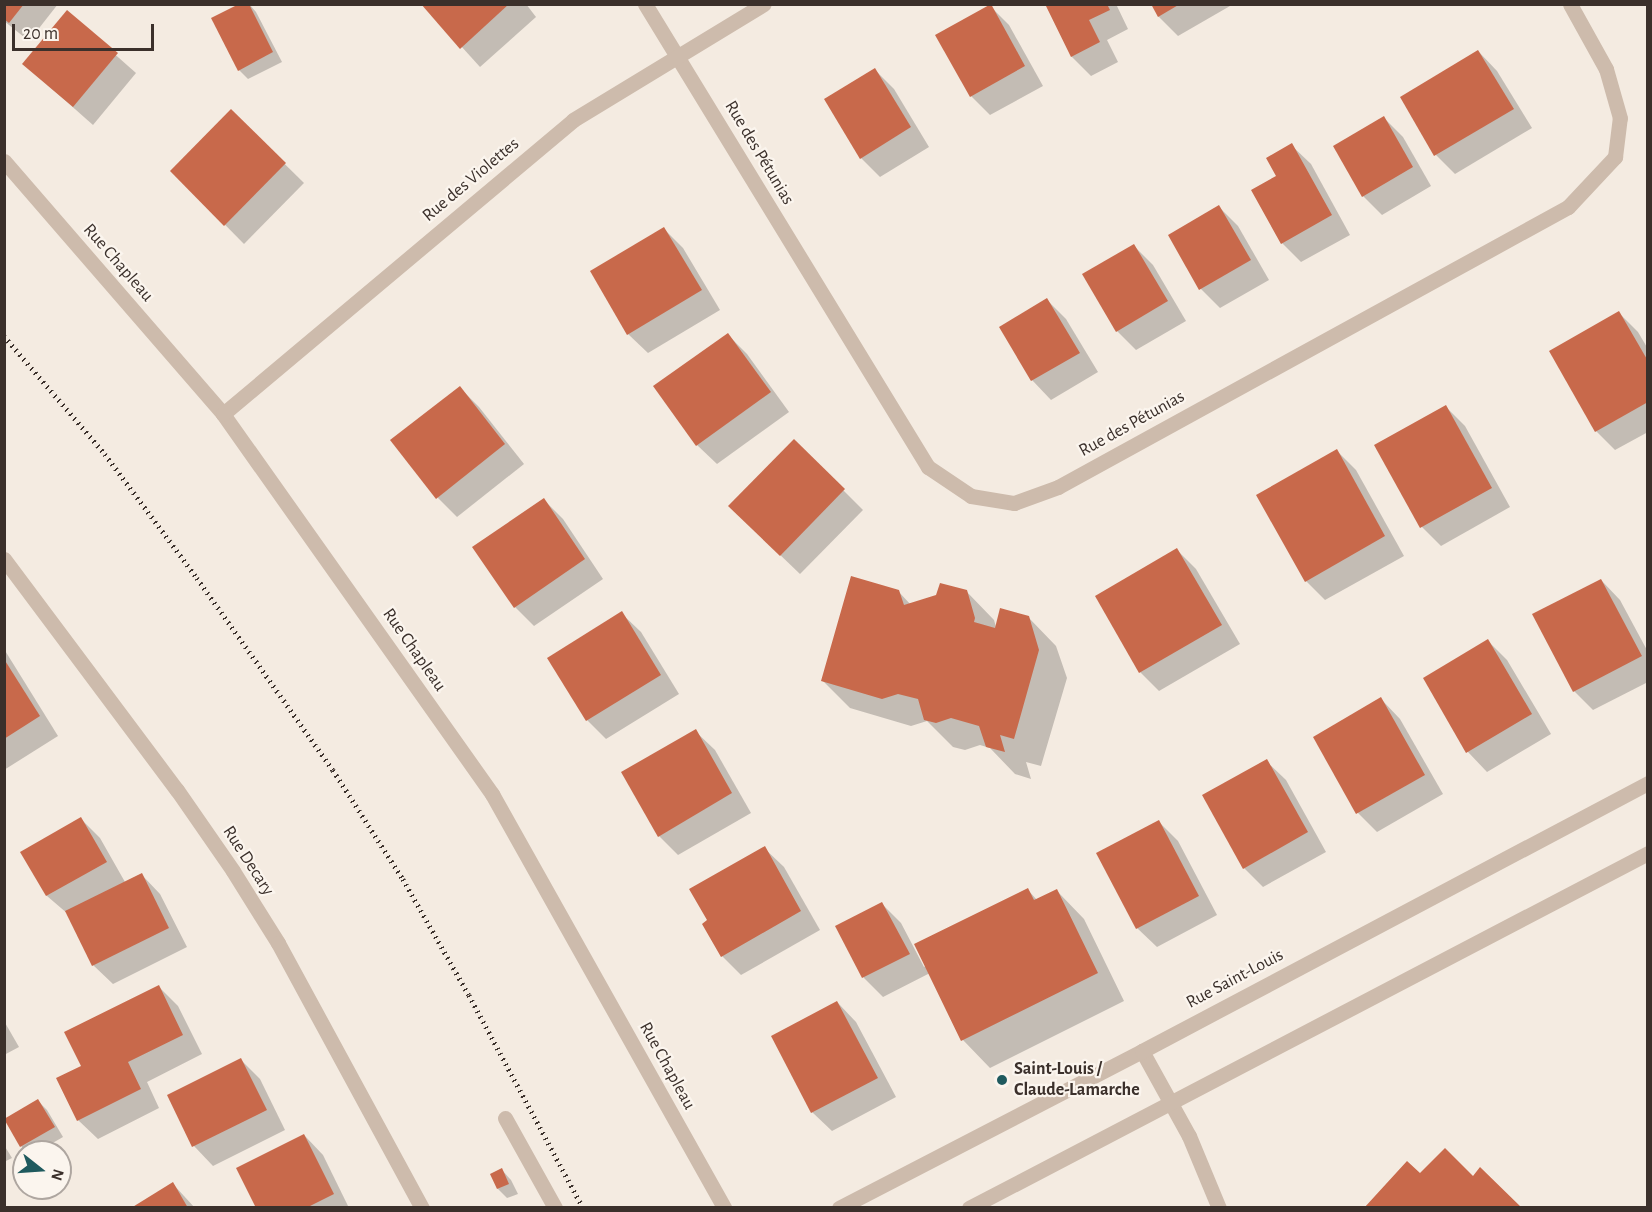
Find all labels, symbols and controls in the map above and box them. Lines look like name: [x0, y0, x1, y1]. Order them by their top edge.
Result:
scale bar: [15, 12, 158, 50]
text: 20 m: [23, 25, 58, 43]
street label: Rue des Pétunias: [719, 97, 799, 209]
street label: Rue des Violettes: [418, 133, 524, 227]
street label: Rue Chapleau: [78, 220, 158, 306]
street label: Rue des Pétunias: [1075, 386, 1189, 462]
street label: Rue Chapleau: [377, 604, 451, 696]
street label: Rue Decary: [218, 822, 278, 900]
street label: Rue Saint-Louis: [1183, 944, 1287, 1014]
street label: Rue Chapleau: [634, 1019, 700, 1113]
place label: Saint-Louis / Claude-Lamarche: [1014, 1059, 1140, 1102]
marker: Saint-Louis / Claude-Lamarche: [995, 1073, 1009, 1087]
north arrow: [12, 1140, 72, 1200]
text: N: [48, 1167, 67, 1182]

